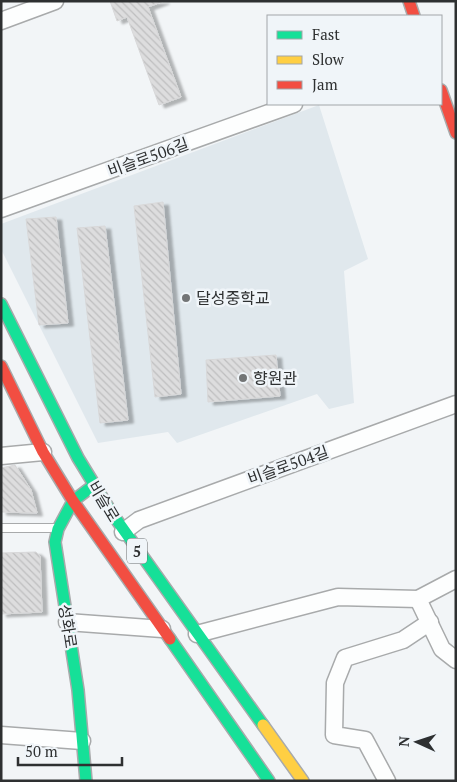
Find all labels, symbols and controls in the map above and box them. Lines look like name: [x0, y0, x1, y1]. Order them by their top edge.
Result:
legend: [267, 15, 442, 105]
text: Fast: [312, 24, 340, 44]
text: Slow: [312, 49, 345, 69]
text: Jam: [312, 74, 338, 94]
street label: 비슬로506길: [105, 132, 191, 182]
place label: 달성중학교: [196, 287, 270, 309]
marker: 달성중학교: [180, 292, 192, 304]
place label: 향원관: [253, 367, 297, 389]
marker: 향원관: [237, 372, 249, 384]
street label: 비슬로504길: [245, 440, 331, 490]
street label: 비슬로: [83, 476, 125, 526]
road number: 5: [127, 538, 147, 564]
street label: 성화로: [54, 602, 82, 650]
north arrow: [392, 717, 442, 767]
scale bar: [18, 734, 121, 766]
text: N: [394, 735, 413, 747]
text: 50 m: [25, 741, 58, 761]

